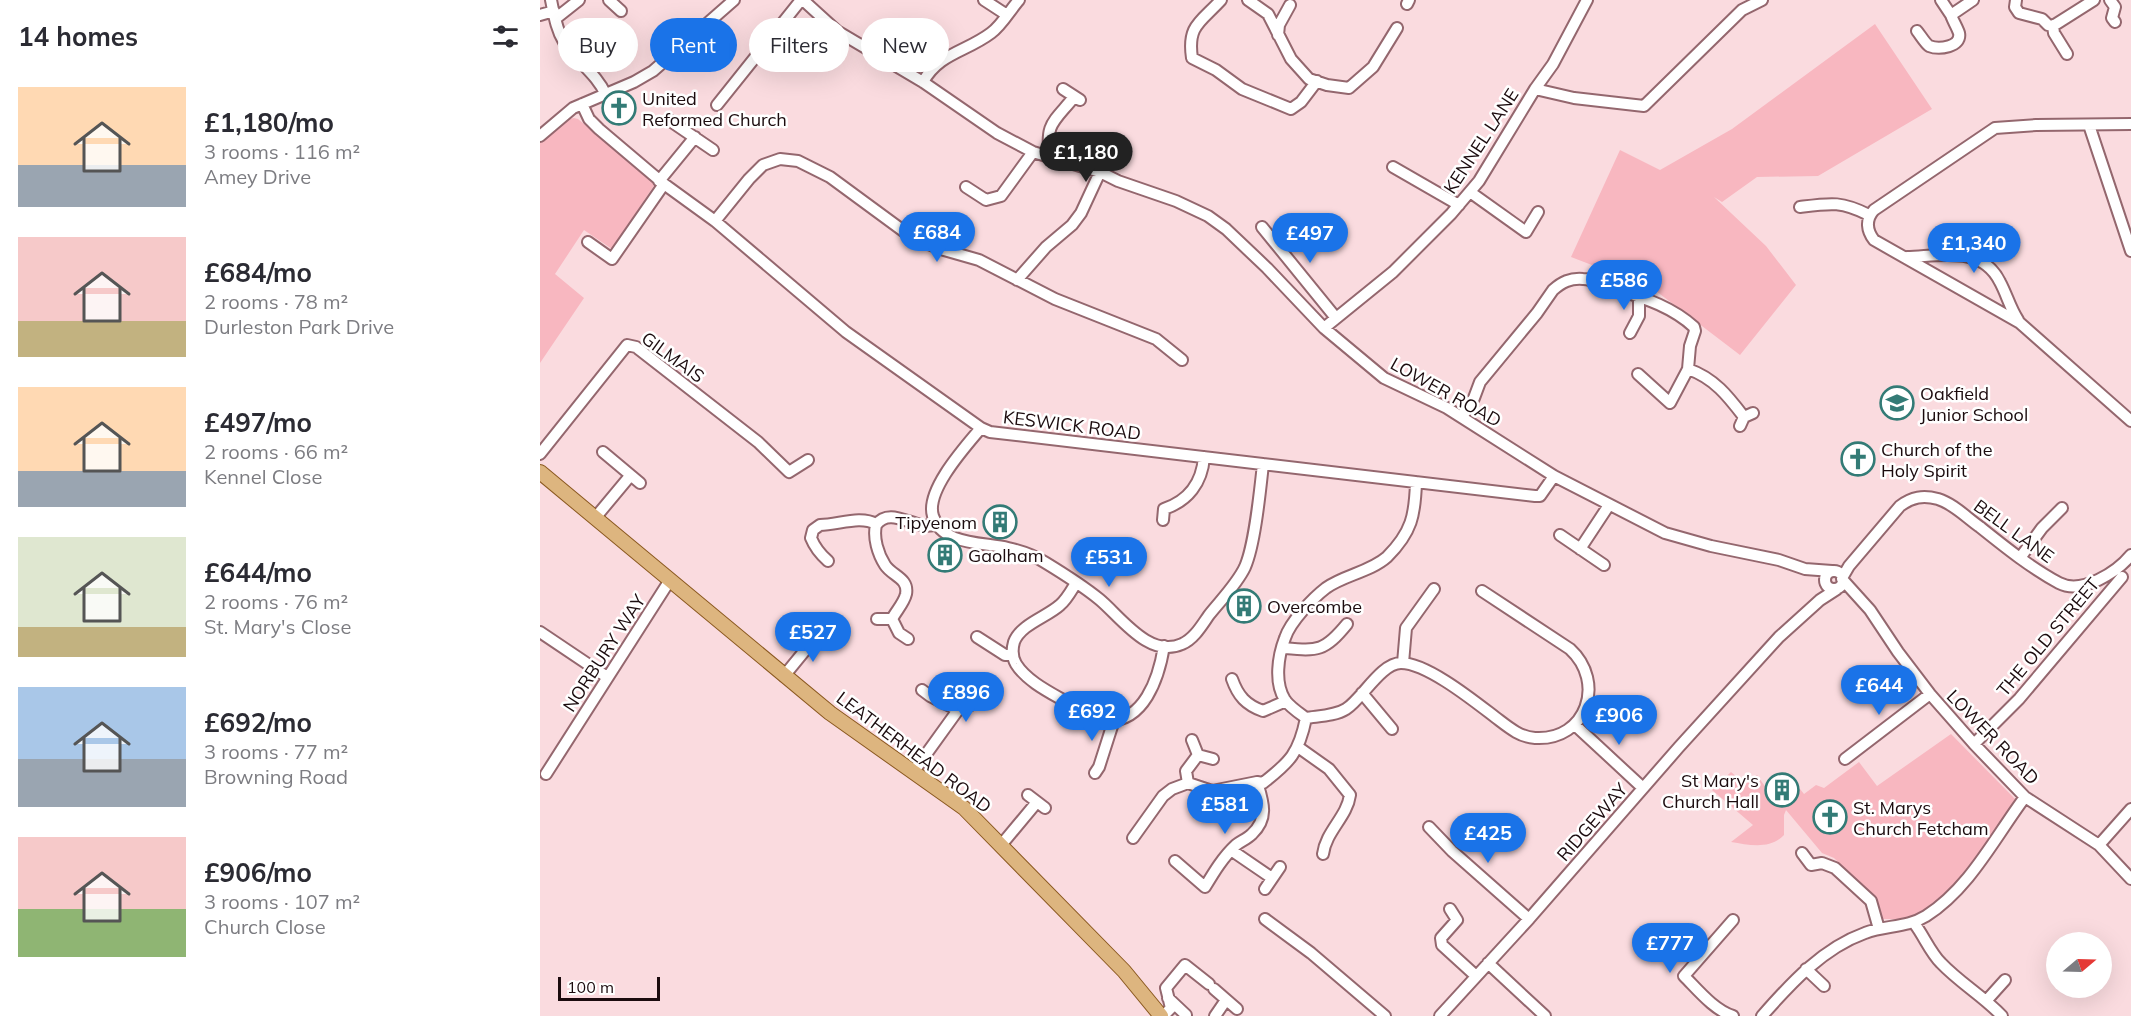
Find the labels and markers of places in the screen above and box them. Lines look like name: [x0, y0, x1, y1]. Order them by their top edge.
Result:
place label: United Reformed Church: [642, 87, 787, 131]
church icon: United Reformed Church: [601, 90, 637, 126]
pin: £1,180: [1037, 132, 1135, 183]
pin: £684: [901, 212, 973, 263]
pin: £497: [1274, 213, 1346, 264]
pin: £1,340: [1925, 223, 2023, 274]
pin: £586: [1588, 260, 1660, 311]
place label: Oakfield Junior School: [1920, 382, 2028, 426]
school or university icon: Oakfield Junior School: [1879, 385, 1915, 421]
place label: Church of the Holy Spirit: [1881, 438, 1992, 482]
church icon: Church of the Holy Spirit: [1840, 441, 1876, 477]
building icon: Tipyenom: [982, 504, 1018, 540]
place label: Tipyenom: [895, 511, 977, 534]
building icon: Gaolham: [927, 537, 963, 573]
pin: £531: [1073, 537, 1145, 588]
place label: Gaolham: [968, 544, 1044, 567]
building icon: Overcombe: [1226, 588, 1262, 624]
place label: Overcombe: [1267, 595, 1362, 618]
pin: £527: [777, 612, 849, 663]
pin: £644: [1843, 665, 1915, 716]
pin: £896: [930, 672, 1002, 723]
pin: £692: [1056, 691, 1128, 742]
pin: £906: [1583, 695, 1655, 746]
place label: St Mary's Church Hall: [1662, 769, 1759, 813]
building icon: St Mary's Church Hall: [1764, 772, 1800, 808]
pin: £581: [1189, 784, 1261, 835]
place label: St. Marys Church Fetcham: [1853, 796, 1989, 840]
church icon: St. Marys Church Fetcham: [1812, 799, 1848, 835]
pin: £425: [1452, 813, 1524, 864]
pin: £777: [1634, 923, 1706, 974]

